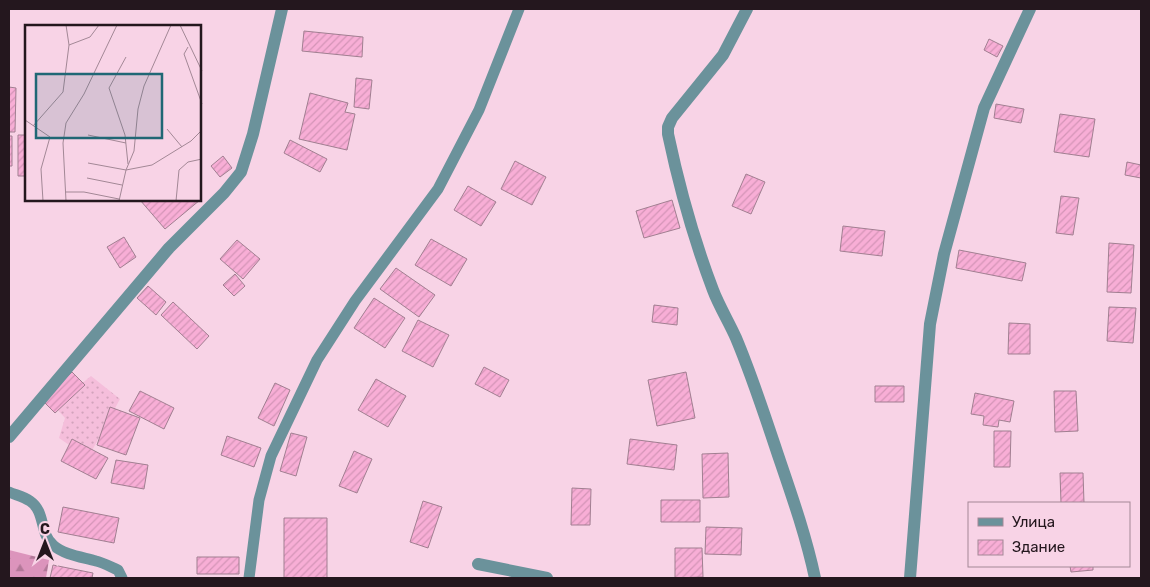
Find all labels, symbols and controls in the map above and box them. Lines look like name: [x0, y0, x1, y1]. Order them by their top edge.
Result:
inset map: [25, 25, 201, 201]
legend: [968, 502, 1130, 567]
text: Улица: [1012, 513, 1055, 531]
north arrow: [20, 517, 70, 567]
text: С: [40, 521, 50, 538]
text: Здание: [1012, 538, 1065, 556]

